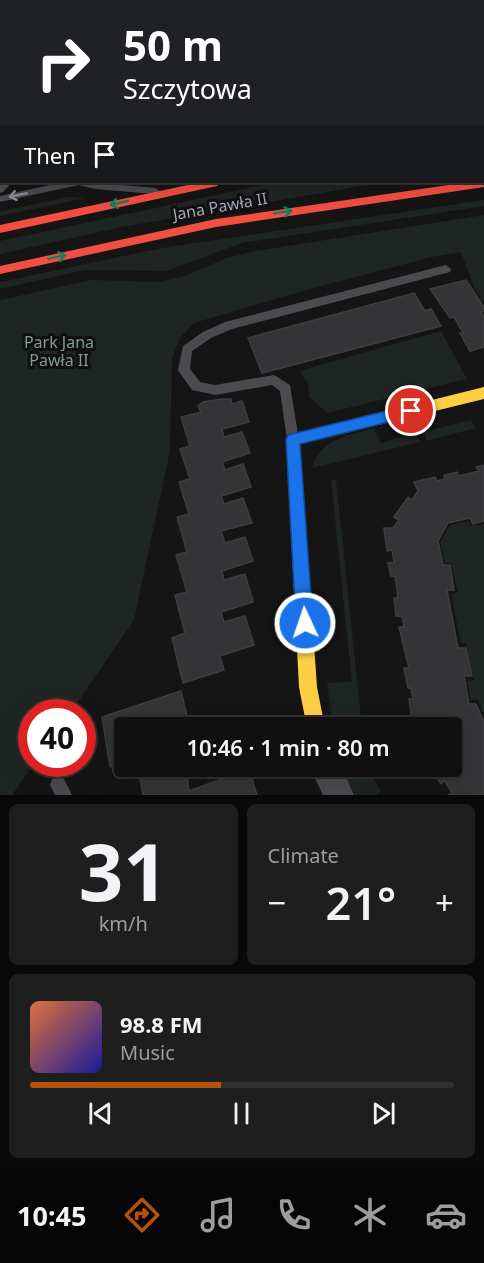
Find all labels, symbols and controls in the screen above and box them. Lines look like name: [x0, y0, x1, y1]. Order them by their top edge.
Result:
text: 50 m: [123, 16, 223, 73]
icon: right: [24, 24, 102, 102]
text: Szczytowa: [123, 70, 252, 107]
icon: arrive: [88, 138, 121, 171]
text: Then: [24, 140, 76, 170]
street label: Jana Pawła II: [169, 187, 269, 225]
one-way arrow: [9, 189, 28, 201]
one-way arrow: [110, 198, 129, 210]
one-way arrow: [272, 206, 292, 217]
one-way arrow: [47, 251, 66, 262]
park label: Park Jana Pawła II: [24, 331, 94, 371]
pin: [385, 385, 436, 436]
icon: arrive: [394, 394, 427, 427]
position arrow: [273, 591, 337, 655]
speed limit sign: 40: [18, 699, 96, 777]
text: 10:46 · 1 min · 80 m: [186, 732, 390, 762]
text: 31: [79, 818, 168, 924]
text: Climate: [268, 842, 339, 869]
text: 21°: [325, 872, 396, 933]
text: −: [268, 880, 286, 925]
text: +: [435, 880, 454, 925]
text: km/h: [99, 910, 148, 937]
text: 98.8 FM: [120, 1009, 202, 1039]
text: Music: [120, 1039, 175, 1066]
icon: previous: [84, 1097, 117, 1130]
icon: pause: [225, 1097, 258, 1130]
icon: next: [367, 1097, 400, 1130]
icon: directions: [121, 1194, 163, 1236]
icon: music: [197, 1194, 239, 1236]
icon: phone: [273, 1194, 315, 1236]
icon: climate: [349, 1194, 391, 1236]
icon: car: [425, 1194, 467, 1236]
text: 10:45: [17, 1197, 86, 1234]

